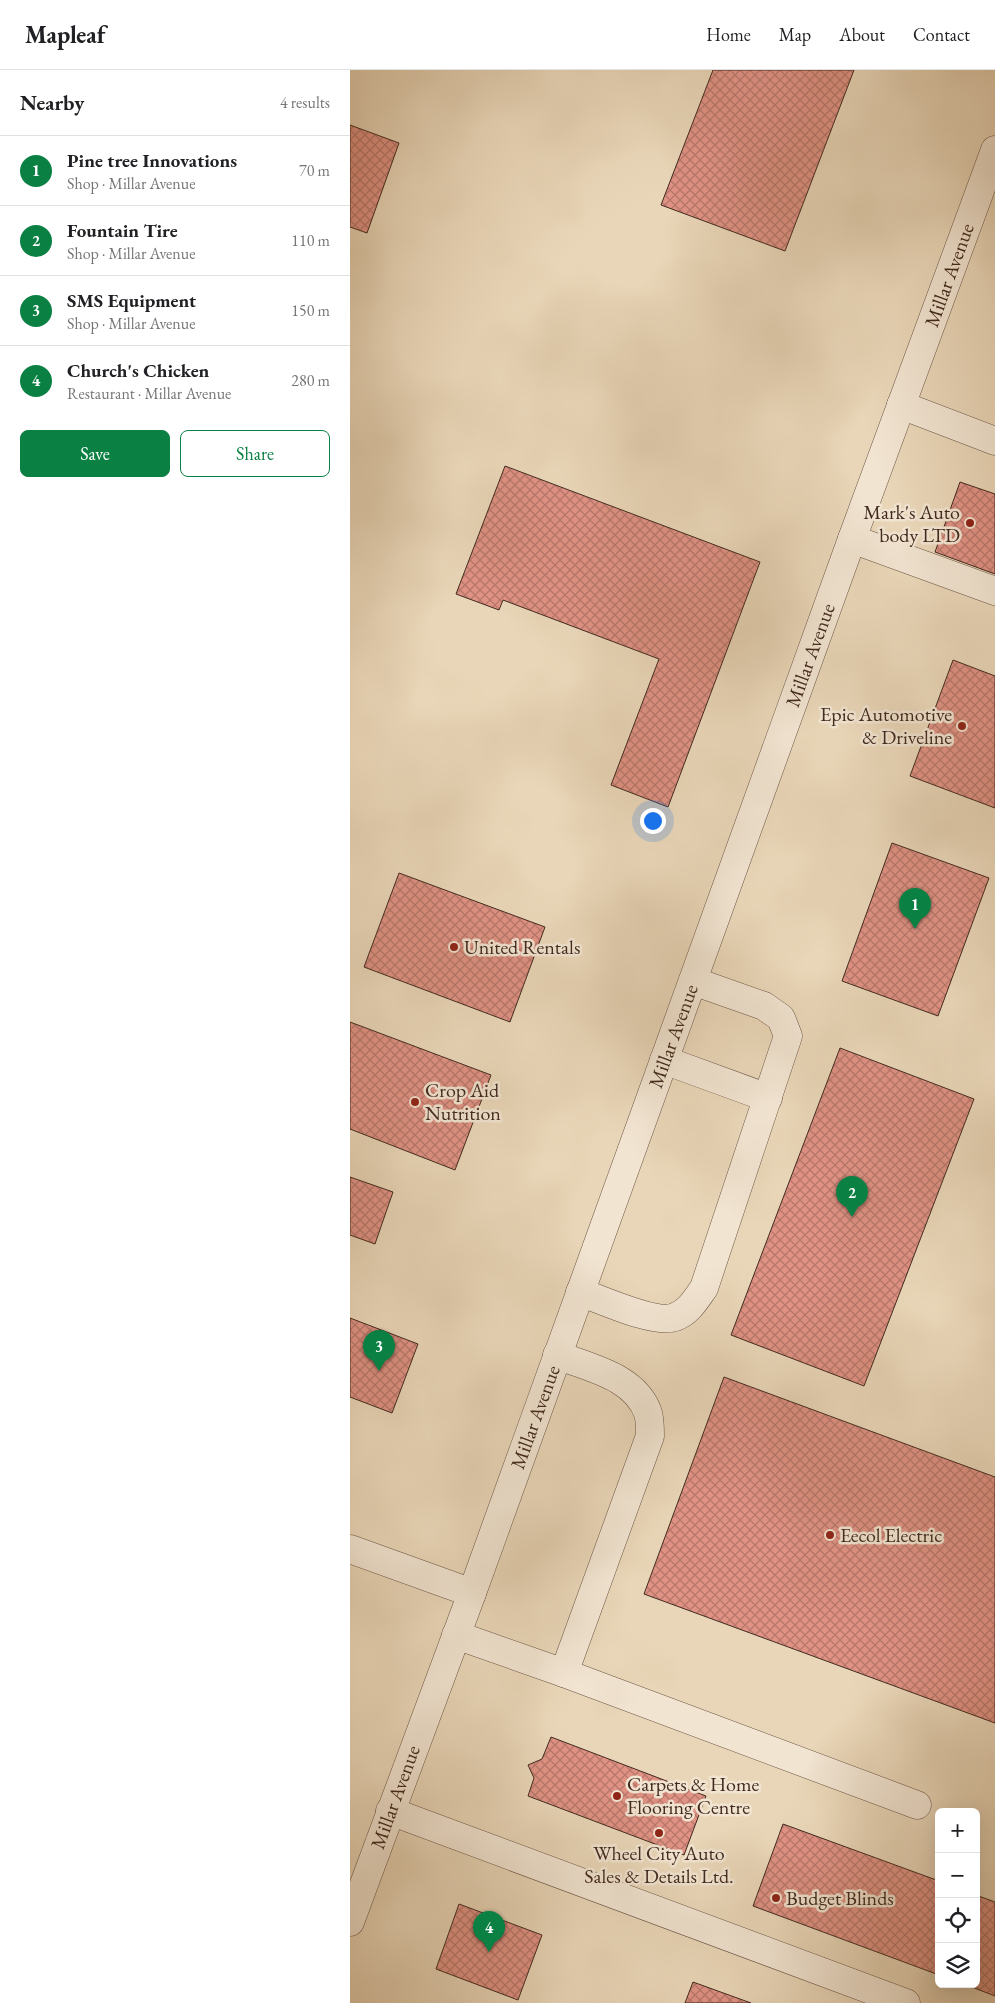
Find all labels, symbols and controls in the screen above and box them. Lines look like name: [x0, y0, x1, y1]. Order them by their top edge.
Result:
text: Mapleaf: [25, 19, 106, 50]
text: Home: [706, 23, 751, 46]
text: Map: [779, 23, 811, 46]
text: About: [839, 23, 885, 46]
text: Contact: [913, 23, 970, 46]
text: Nearby: [20, 89, 84, 116]
text: 4 results: [280, 92, 330, 113]
text: Pine tree Innovations: [67, 148, 237, 173]
text: 1: [32, 160, 40, 181]
text: 70 m: [299, 160, 330, 181]
text: Shop · Millar Avenue: [67, 173, 195, 194]
text: Fountain Tire: [67, 218, 178, 243]
street label: Millar Avenue: [918, 219, 980, 330]
text: 2: [32, 230, 40, 251]
text: 110 m: [291, 230, 330, 251]
text: Shop · Millar Avenue: [67, 243, 195, 264]
text: SMS Equipment: [67, 288, 196, 313]
text: 3: [32, 300, 40, 321]
text: 150 m: [291, 300, 330, 321]
text: Shop · Millar Avenue: [67, 313, 195, 334]
text: Church's Chicken: [67, 358, 209, 383]
text: 4: [32, 370, 40, 391]
text: 280 m: [291, 370, 330, 391]
text: Restaurant · Millar Avenue: [67, 383, 231, 404]
button: Save: [20, 430, 170, 477]
button: Share: [180, 430, 330, 477]
place label: Mark's Auto body LTD: [863, 499, 960, 548]
marker: Mark's Auto body LTD: [964, 517, 976, 529]
street label: Millar Avenue: [779, 599, 841, 710]
place label: Epic Automotive & Driveline: [820, 701, 952, 750]
marker: Epic Automotive & Driveline: [956, 720, 968, 732]
your location: [640, 808, 666, 834]
pin: 1: [899, 888, 931, 929]
place label: United Rentals: [464, 934, 580, 960]
marker: United Rentals: [448, 941, 460, 953]
street label: Millar Avenue: [642, 980, 704, 1091]
place label: Crop Aid Nutrition: [425, 1077, 501, 1126]
marker: Crop Aid Nutrition: [409, 1096, 421, 1108]
pin: 2: [836, 1176, 868, 1217]
pin: 3: [363, 1330, 395, 1371]
street label: Millar Avenue: [504, 1361, 566, 1472]
place label: Eecol Electric: [840, 1522, 942, 1548]
marker: Eecol Electric: [824, 1529, 836, 1541]
street label: Millar Avenue: [364, 1741, 426, 1852]
place label: Carpets & Home Flooring Centre: [627, 1771, 760, 1820]
marker: Carpets & Home Flooring Centre: [611, 1790, 623, 1802]
map controls: [935, 1808, 980, 1988]
button: +: [935, 1808, 980, 1853]
marker: Wheel City Auto Sales & Details Ltd.: [653, 1827, 665, 1839]
place label: Wheel City Auto Sales & Details Ltd.: [584, 1840, 734, 1889]
button: −: [935, 1853, 980, 1898]
place label: Budget Blinds: [786, 1885, 894, 1911]
marker: Budget Blinds: [770, 1892, 782, 1904]
button: locate: [935, 1898, 980, 1943]
pin: 4: [473, 1911, 505, 1952]
button: layers: [935, 1943, 980, 1988]

